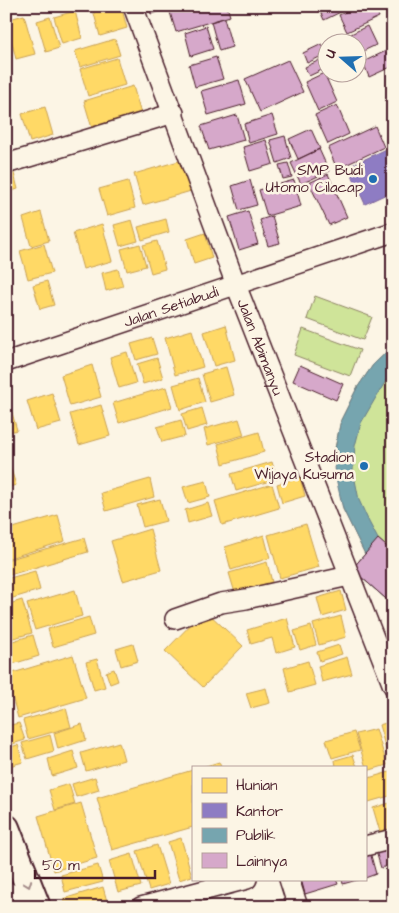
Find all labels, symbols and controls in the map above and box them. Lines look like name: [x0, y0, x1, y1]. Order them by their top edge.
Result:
north arrow: [316, 32, 366, 82]
text: U: [320, 47, 342, 61]
place label: SMP Budi Utomo Cilacap: [266, 160, 364, 198]
marker: SMP Budi Utomo Cilacap: [367, 173, 379, 185]
street label: Jalan Setiabudi: [121, 281, 222, 333]
street label: Jalan Abimanyu: [231, 296, 288, 399]
place label: Stadion Wijaya Kusuma: [254, 447, 354, 486]
marker: Stadion Wijaya Kusuma: [358, 460, 370, 472]
legend: [192, 766, 366, 880]
text: Hunian: [236, 775, 278, 796]
text: Kantor: [236, 801, 283, 822]
text: Publik: [236, 825, 275, 846]
scale bar: [35, 848, 155, 880]
text: Lainnya: [236, 851, 288, 873]
text: 50 m: [42, 855, 80, 876]
one-way arrow: [22, 879, 32, 888]

